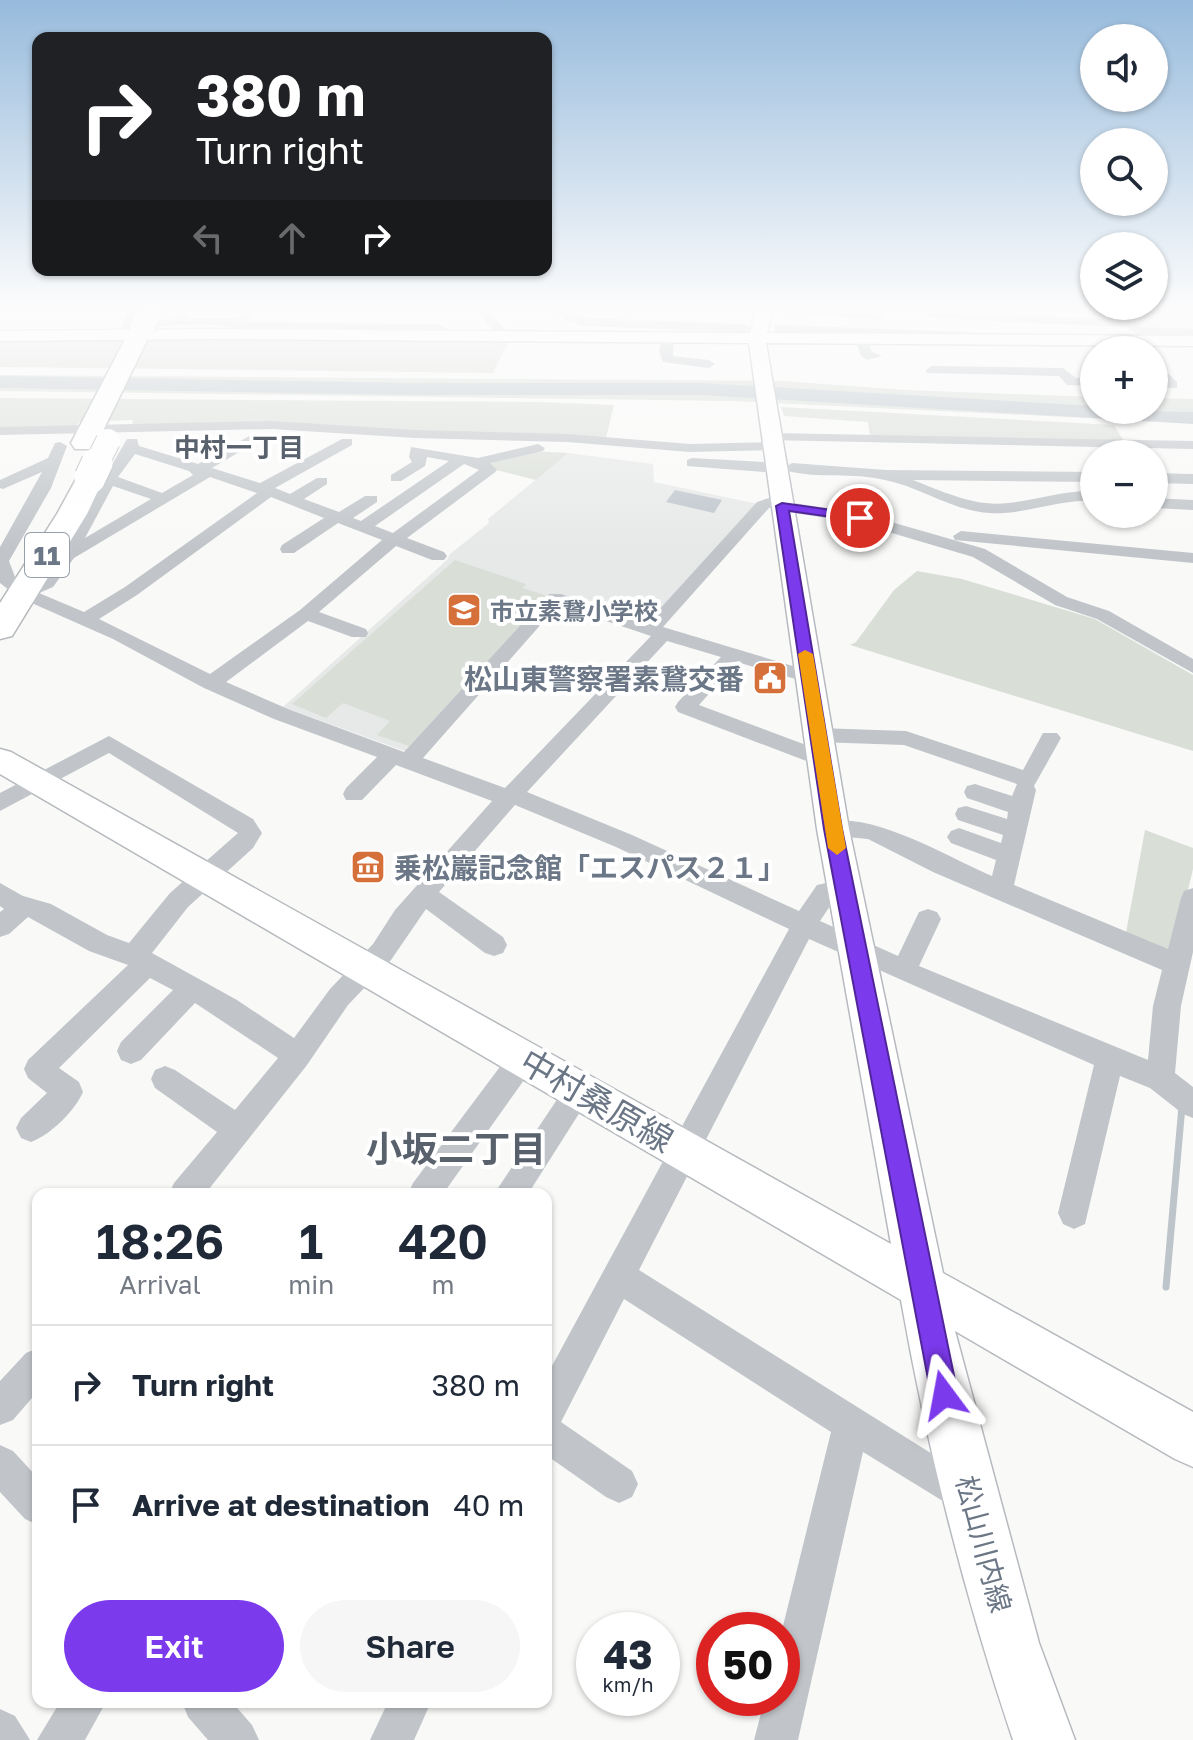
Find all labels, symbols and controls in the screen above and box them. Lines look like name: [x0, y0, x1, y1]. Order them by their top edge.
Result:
map controls: [1080, 24, 1168, 528]
button: sound: [1080, 24, 1168, 112]
text: 380 m: [196, 61, 365, 128]
icon: right: [64, 64, 168, 168]
button: search: [1080, 128, 1168, 216]
text: Turn right: [196, 129, 364, 172]
icon: left: [186, 216, 230, 260]
icon: ahead: [270, 216, 314, 260]
icon: right: [354, 216, 398, 260]
button: layers: [1080, 232, 1168, 320]
button: +: [1080, 336, 1168, 424]
district label: 中村一丁目: [174, 432, 304, 463]
button: −: [1080, 440, 1168, 528]
pin: [826, 484, 894, 552]
icon: arrive: [838, 496, 882, 540]
road number: 11: [25, 533, 69, 577]
school or university icon: 市立素鵞小学校: [445, 591, 483, 629]
place label: 市立素鵞小学校: [490, 596, 658, 625]
public building icon: 松山東警察署素鵞交番: [751, 659, 789, 697]
place label: 松山東警察署素鵞交番: [464, 662, 744, 695]
museum icon: 乗松巖記念館「エスパス２１」: [349, 848, 387, 886]
place label: 乗松巖記念館「エスパス２１」: [394, 851, 786, 884]
street label: 中村桑原線: [513, 1040, 681, 1160]
district label: 小坂二丁目: [366, 1127, 546, 1170]
text: 18:26: [96, 1212, 224, 1270]
text: 1: [299, 1212, 323, 1270]
text: 420: [398, 1212, 488, 1270]
text: Arrival: [119, 1269, 201, 1300]
text: min: [288, 1269, 334, 1300]
text: m: [432, 1269, 455, 1300]
position arrow: [902, 1353, 986, 1437]
icon: right: [64, 1363, 108, 1407]
text: Turn right: [132, 1367, 274, 1403]
text: 380 m: [432, 1367, 520, 1403]
street label: 松山川内線: [950, 1472, 1018, 1616]
icon: arrive: [64, 1483, 108, 1527]
text: Arrive at destination: [132, 1487, 429, 1523]
text: 40 m: [453, 1487, 524, 1523]
button: Exit: [64, 1600, 284, 1692]
button: Share: [300, 1600, 520, 1692]
speed limit sign: 50: [696, 1612, 800, 1716]
text: 43: [603, 1630, 653, 1678]
text: km/h: [603, 1672, 653, 1696]

